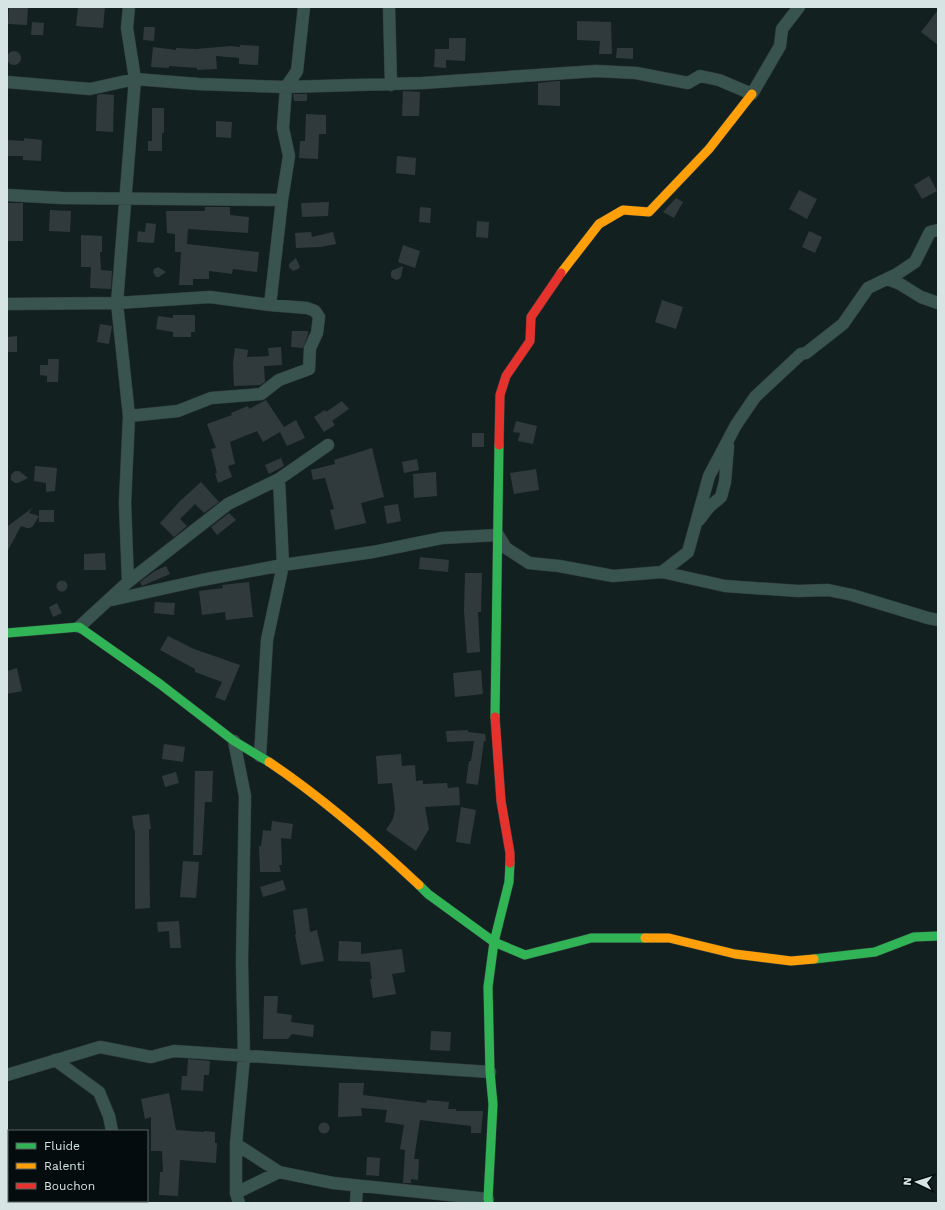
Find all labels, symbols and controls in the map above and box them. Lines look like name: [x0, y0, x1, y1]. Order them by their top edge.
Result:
legend: [8, 1130, 148, 1202]
text: Fluide: [44, 1139, 80, 1153]
text: Ralenti: [44, 1159, 85, 1173]
north arrow: [897, 1162, 937, 1202]
text: N: [901, 1177, 914, 1186]
text: Bouchon: [44, 1179, 95, 1193]

